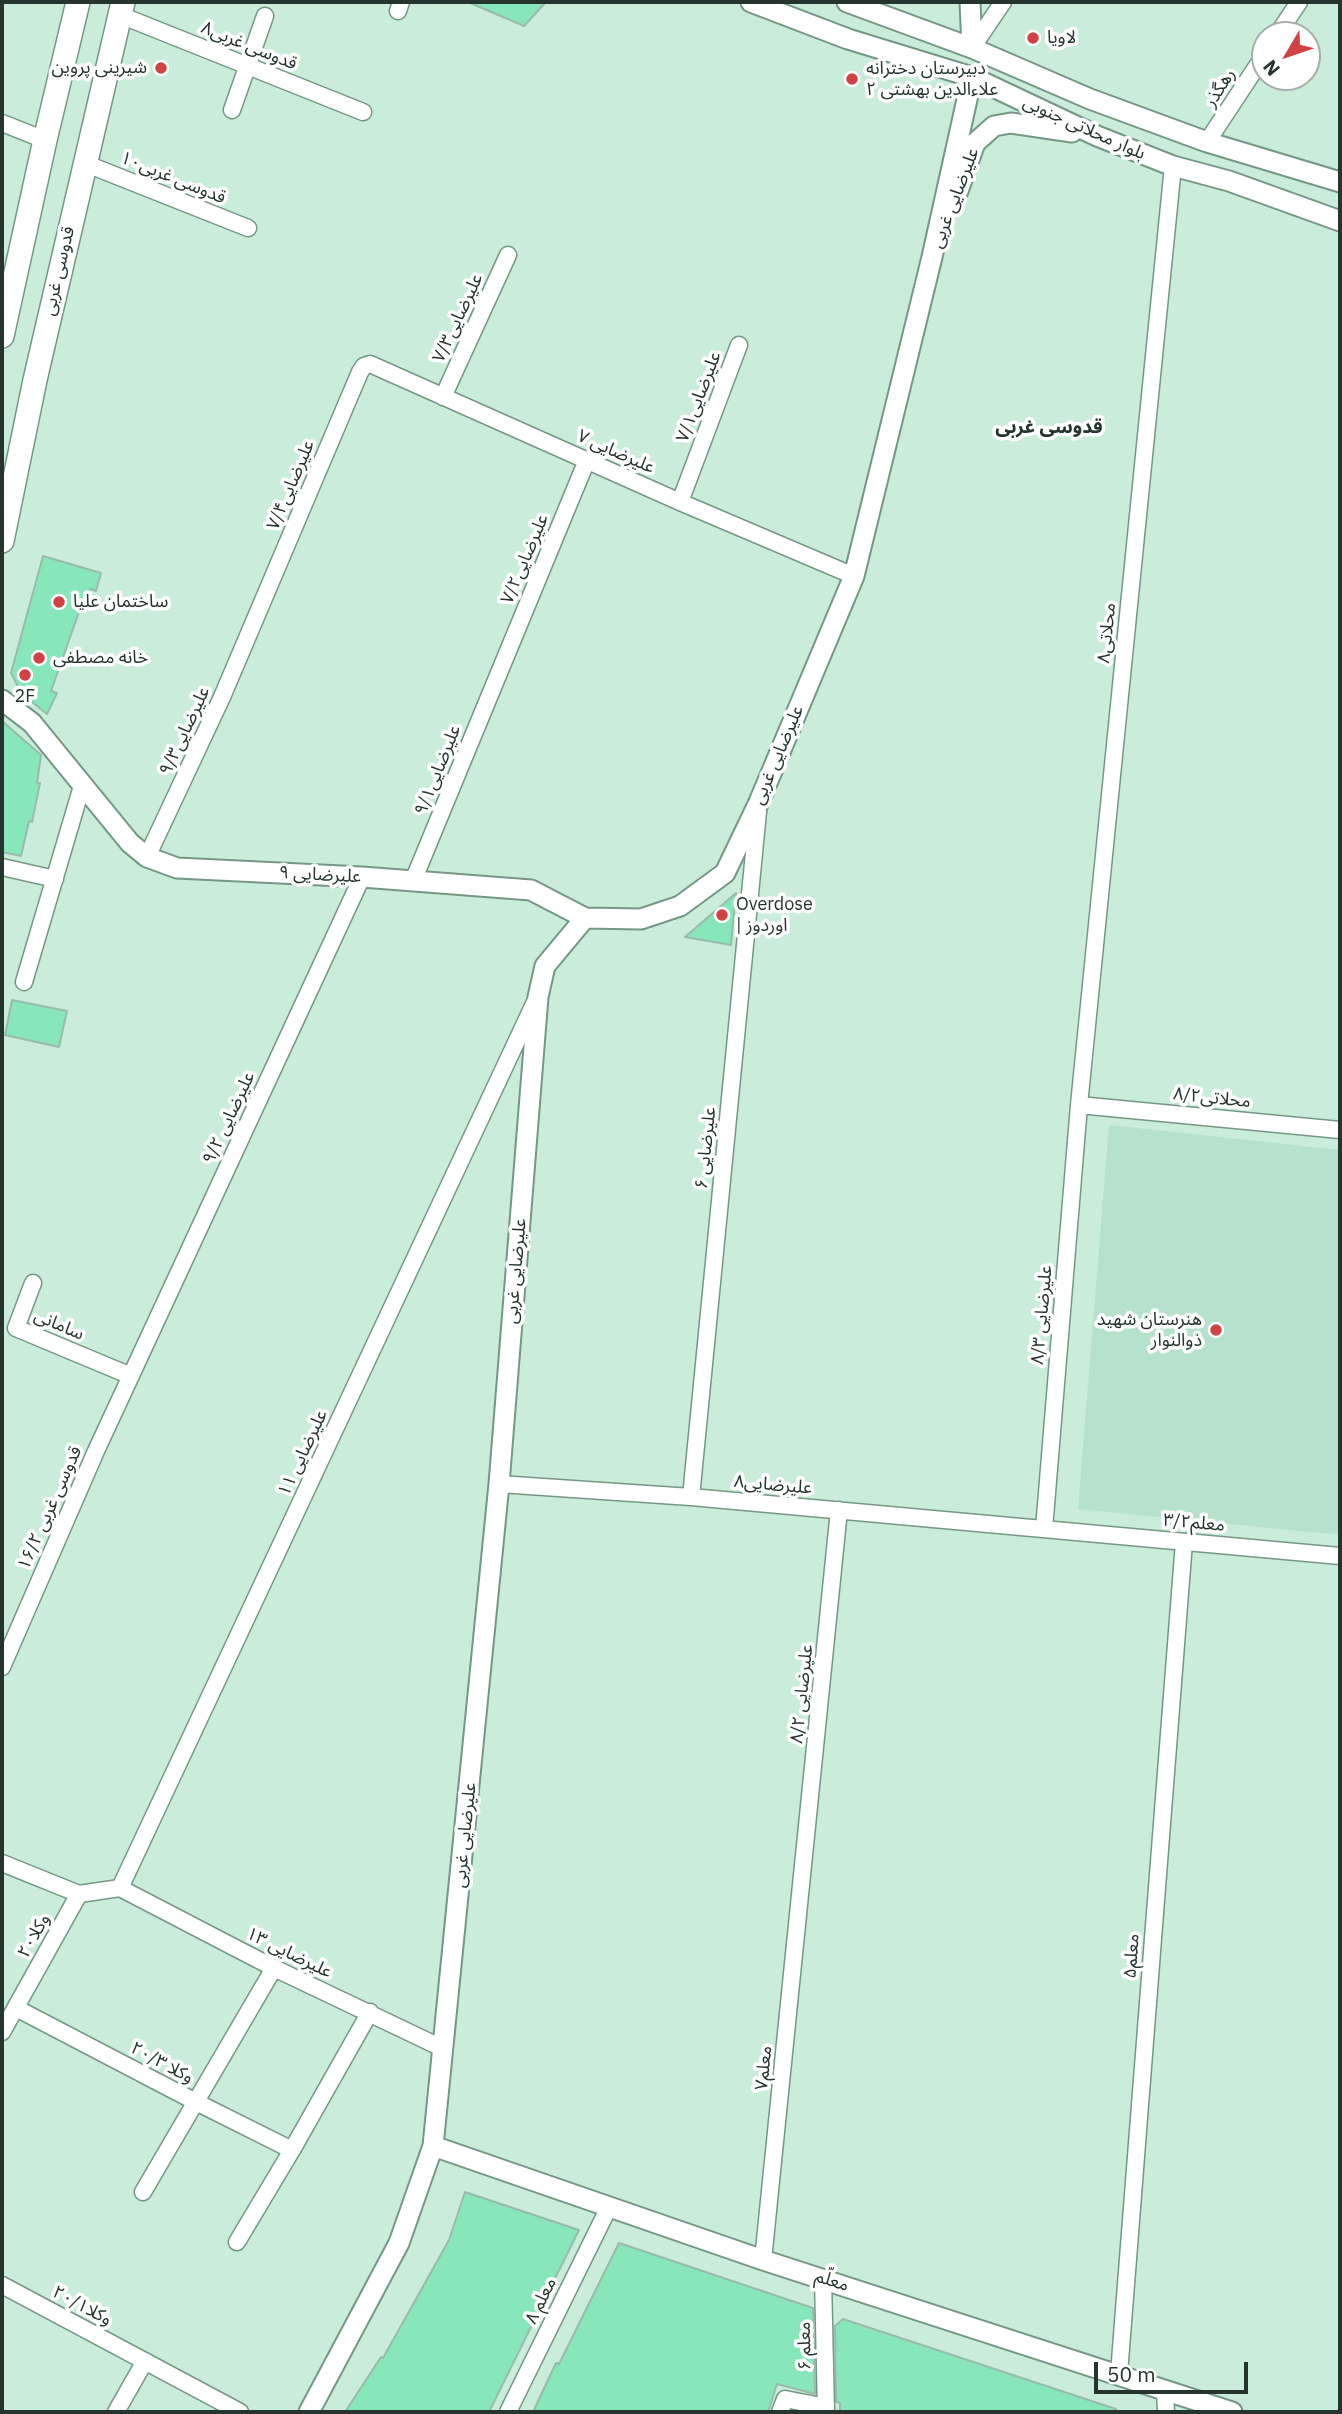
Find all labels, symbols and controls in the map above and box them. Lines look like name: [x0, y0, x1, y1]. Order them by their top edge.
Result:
street label: قدوسی غربی۸: [198, 17, 300, 75]
north arrow: [1251, 21, 1321, 91]
place label: لاویا: [1047, 27, 1076, 49]
marker: لاویا: [1025, 30, 1041, 46]
text: N: [1258, 55, 1285, 81]
place label: شیرینی پروین: [51, 57, 147, 79]
place label: دبیرستان دخترانه علاءالدین بهشتی ۲: [866, 58, 998, 100]
marker: شیرینی پروین: [153, 60, 169, 76]
street label: رهگذر: [1200, 65, 1240, 111]
marker: دبیرستان دخترانه علاءالدین بهشتی ۲: [844, 71, 860, 87]
street label: بلوار محلاتی جنوبی: [1019, 91, 1149, 165]
street label: علیرضایی غربی: [926, 145, 984, 251]
street label: قدوسی غربی۱۰: [117, 147, 229, 209]
street label: قدوسی غربی: [38, 224, 80, 318]
street label: علیرضایی۷/۳: [428, 270, 488, 366]
street label: علیرضایی۷/۱: [672, 349, 726, 445]
district label: قدوسی غربی: [995, 417, 1103, 439]
street label: ۷ علیرضایی: [574, 425, 658, 479]
street label: علیرضایی۷/۴: [262, 437, 320, 533]
street label: علیرضایی۷/۲: [496, 511, 554, 607]
place label: ساختمان علیا: [73, 591, 168, 613]
marker: ساختمان علیا: [51, 594, 67, 610]
street label: محلاتی۸: [1093, 602, 1121, 664]
place label: خانه مصطفی: [53, 647, 148, 669]
marker: خانه مصطفی: [31, 650, 47, 666]
marker: 2F: [17, 667, 33, 683]
street label: علیرضایی۹/۳: [155, 683, 215, 779]
place label: 2F: [15, 686, 35, 708]
street label: علیرضایی غربی: [747, 702, 809, 808]
street label: علیرضایی۹/۱: [410, 722, 466, 818]
street label: ۹ علیرضایی: [278, 862, 362, 888]
place label: Overdose | اوردوز: [736, 894, 813, 936]
marker: Overdose | اوردوز: [714, 907, 730, 923]
street label: ۹/۲ علیرضایی: [198, 1068, 260, 1168]
street label: محلاتی۸/۲: [1172, 1083, 1252, 1113]
street label: ۶ علیرضایی: [691, 1106, 721, 1190]
street label: علیرضایی غربی: [501, 1217, 531, 1325]
street label: ۸/۳ علیرضایی: [1027, 1264, 1057, 1366]
street label: سامانی: [31, 1305, 87, 1345]
place label: هنرستان شهید ذوالنوار: [1097, 1309, 1202, 1352]
marker: هنرستان شهید ذوالنوار: [1208, 1322, 1224, 1338]
street label: ۱۱ علیرضایی: [274, 1406, 332, 1500]
street label: ۱۶/۲ قدوسی غربی: [13, 1443, 87, 1573]
street label: علیرضایی۸: [733, 1471, 813, 1499]
street label: معلم۳/۲: [1162, 1510, 1226, 1536]
street label: علیرضایی ۸/۲: [786, 1643, 818, 1745]
street label: علیرضایی غربی: [449, 1781, 481, 1889]
street label: وکلا۲۰: [13, 1910, 55, 1962]
street label: ۱۳ علیرضایی: [243, 1923, 335, 1983]
street label: معلم۵: [1120, 1933, 1144, 1979]
street label: وکلا ۲۰/۳: [127, 2037, 197, 2089]
street label: معلم۷: [751, 2045, 777, 2091]
street label: معلّم: [812, 2265, 852, 2297]
street label: ۸ معلم: [521, 2274, 561, 2328]
street label: وکلا۲۰/۱: [49, 2281, 115, 2331]
street label: ۶ معلم: [794, 2321, 816, 2371]
scale bar: [1097, 2348, 1251, 2392]
text: 50 m: [1107, 2360, 1156, 2388]

